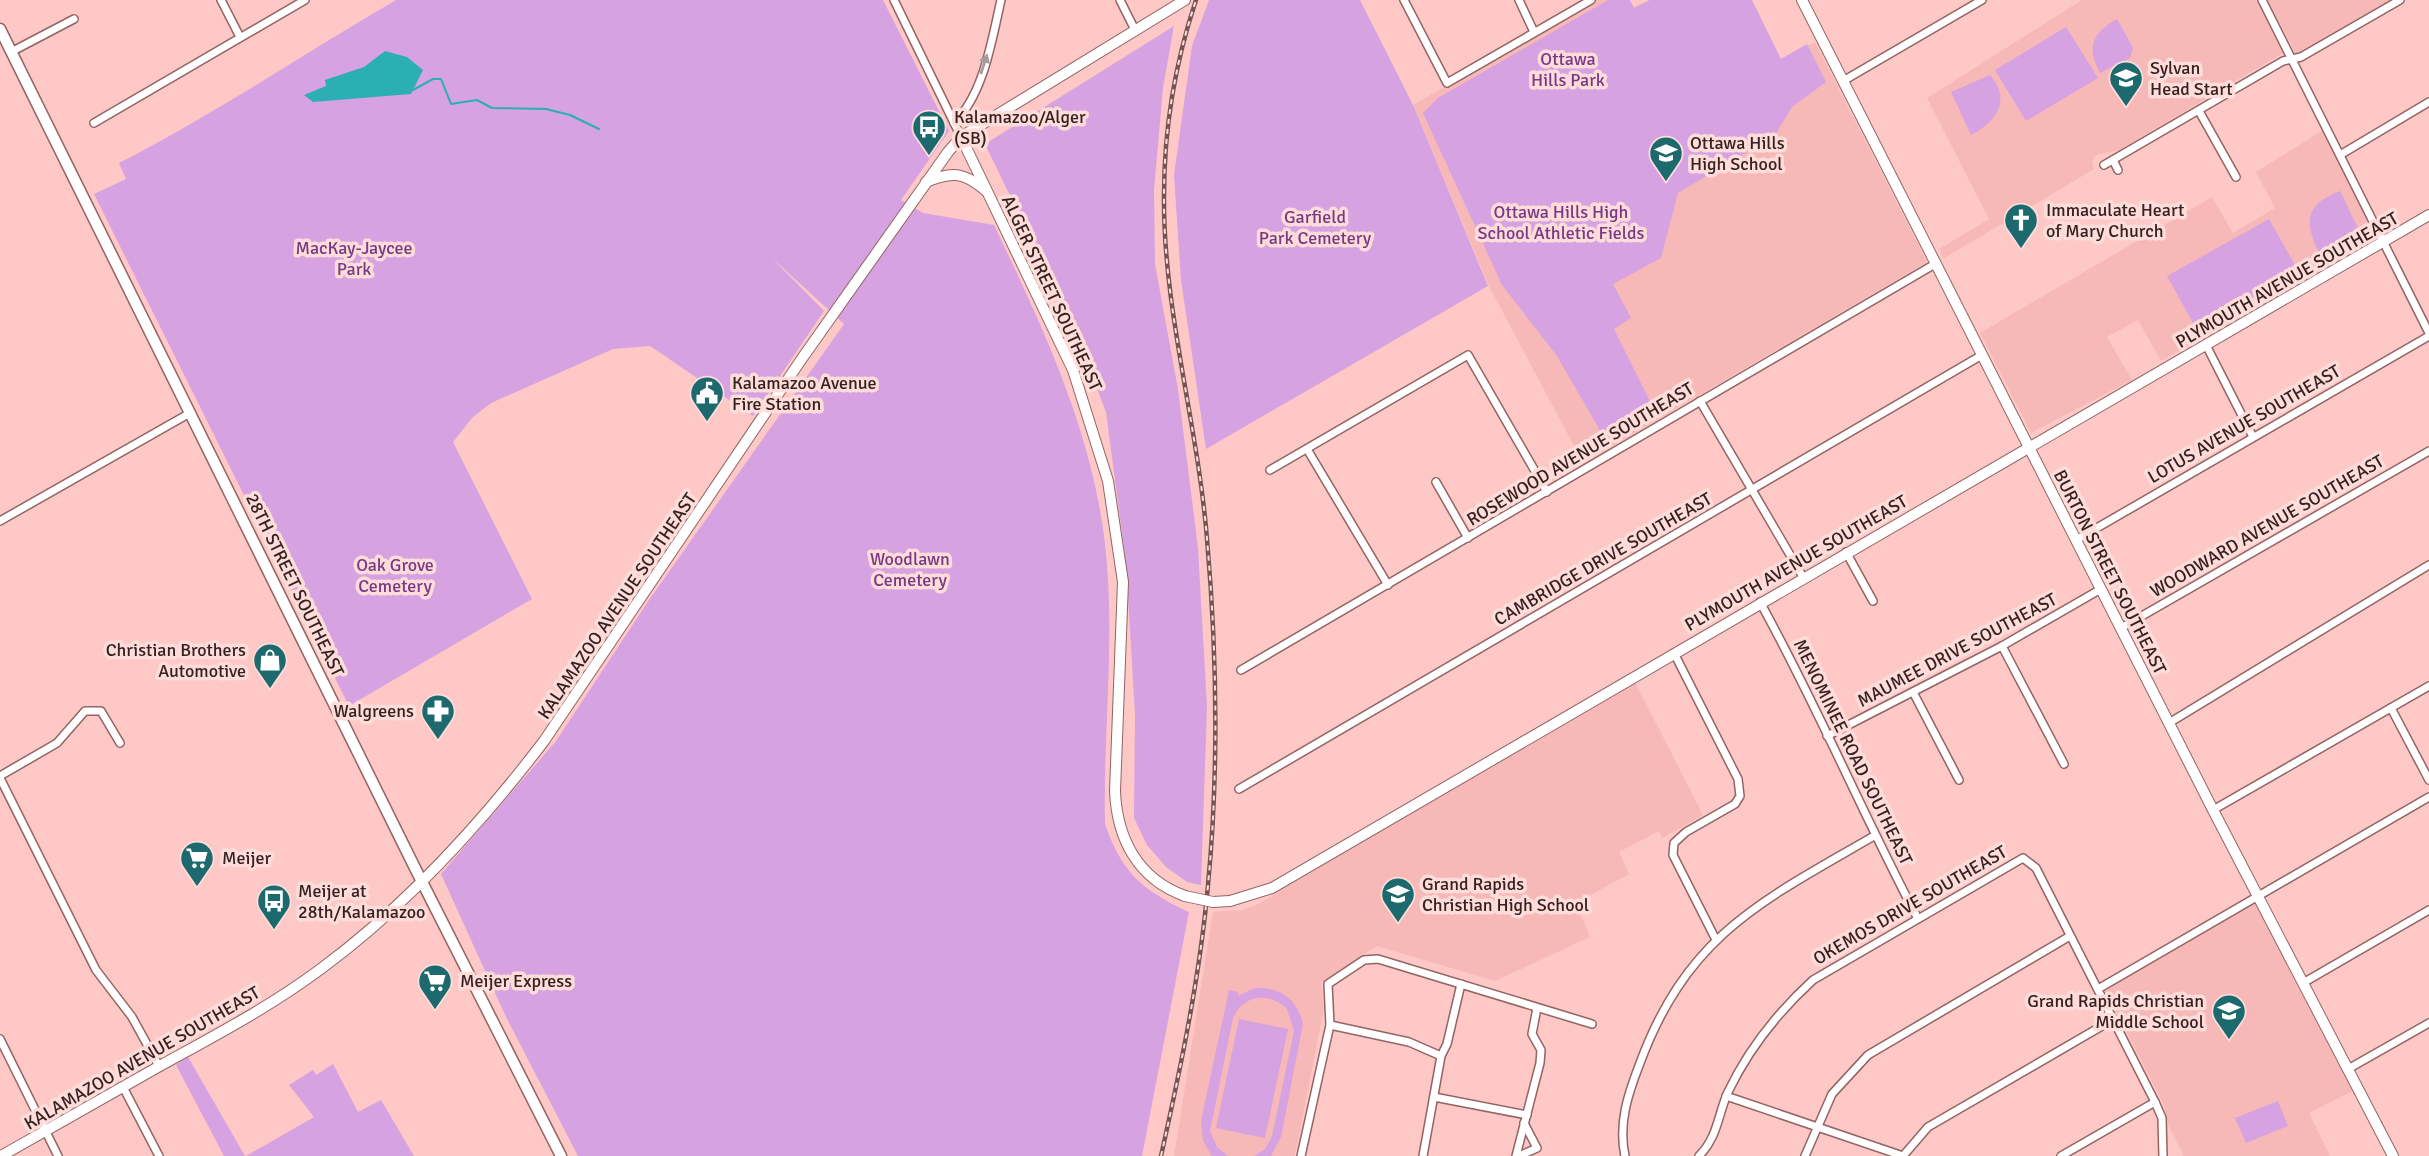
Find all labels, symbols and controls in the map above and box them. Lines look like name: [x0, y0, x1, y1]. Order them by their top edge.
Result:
park label: Ottawa Hills Park: [1531, 48, 1605, 91]
one-way arrow: [979, 54, 990, 75]
place label: Sylvan Head Start: [2150, 57, 2232, 100]
school or university icon: Sylvan Head Start: [2107, 59, 2145, 108]
place label: Kalamazoo/Alger (SB): [954, 106, 1086, 149]
bus stop icon: Kalamazoo/Alger (SB): [910, 108, 948, 157]
place label: Ottawa Hills High School: [1690, 132, 1785, 175]
school or university icon: Ottawa Hills High School: [1647, 134, 1685, 183]
street label: ALGER STREET SOUTHEAST: [997, 192, 1107, 394]
place label: Immaculate Heart of Mary Church: [2046, 199, 2184, 242]
park label: Ottawa Hills High School Athletic Fields: [1478, 201, 1645, 244]
church icon: Immaculate Heart of Mary Church: [2002, 201, 2040, 250]
park label: Garfield Park Cemetery: [1259, 206, 1372, 249]
street label: PLYMOUTH AVENUE SOUTHEAST: [2172, 207, 2402, 353]
park label: MacKay-Jaycee Park: [295, 237, 413, 280]
street label: LOTUS AVENUE SOUTHEAST: [2144, 360, 2344, 488]
place label: Kalamazoo Avenue Fire Station: [732, 372, 877, 415]
public building icon: Kalamazoo Avenue Fire Station: [688, 374, 726, 423]
street label: ROSEWOOD AVENUE SOUTHEAST: [1463, 377, 1697, 531]
street label: WOODWARD AVENUE SOUTHEAST: [2146, 450, 2388, 602]
street label: BURTON STREET SOUTHEAST: [2049, 466, 2171, 678]
street label: CAMBRIDGE DRIVE SOUTHEAST: [1490, 488, 1716, 630]
street label: KALAMAZOO AVENUE SOUTHEAST: [533, 489, 701, 723]
street label: 28TH STREET SOUTHEAST: [241, 490, 349, 680]
street label: PLYMOUTH AVENUE SOUTHEAST: [1681, 490, 1911, 636]
park label: Woodlawn Cemetery: [870, 548, 950, 591]
park label: Oak Grove Cemetery: [356, 554, 434, 597]
street label: MAUMEE DRIVE SOUTHEAST: [1854, 588, 2061, 712]
street label: MENOMINEE ROAD SOUTHEAST: [1789, 636, 1917, 869]
place label: Christian Brothers Automotive: [106, 639, 246, 682]
shop icon: Christian Brothers Automotive: [251, 641, 289, 690]
pharmacy icon: Walgreens: [419, 692, 457, 741]
place label: Walgreens: [334, 700, 414, 722]
supermarket icon: Meijer: [178, 839, 216, 888]
street label: OKEMOS DRIVE SOUTHEAST: [1809, 840, 2011, 969]
place label: Meijer: [222, 847, 271, 869]
place label: Grand Rapids Christian High School: [1422, 873, 1589, 916]
school or university icon: Grand Rapids Christian High School: [1379, 875, 1417, 924]
place label: Meijer at 28th/Kalamazoo: [298, 880, 425, 923]
bus stop icon: Meijer at 28th/Kalamazoo: [255, 882, 293, 931]
supermarket icon: Meijer Express: [416, 962, 454, 1011]
place label: Meijer Express: [460, 970, 572, 992]
street label: KALAMAZOO AVENUE SOUTHEAST: [20, 981, 264, 1135]
place label: Grand Rapids Christian Middle School: [2027, 990, 2204, 1033]
school or university icon: Grand Rapids Christian Middle School: [2210, 992, 2248, 1041]

